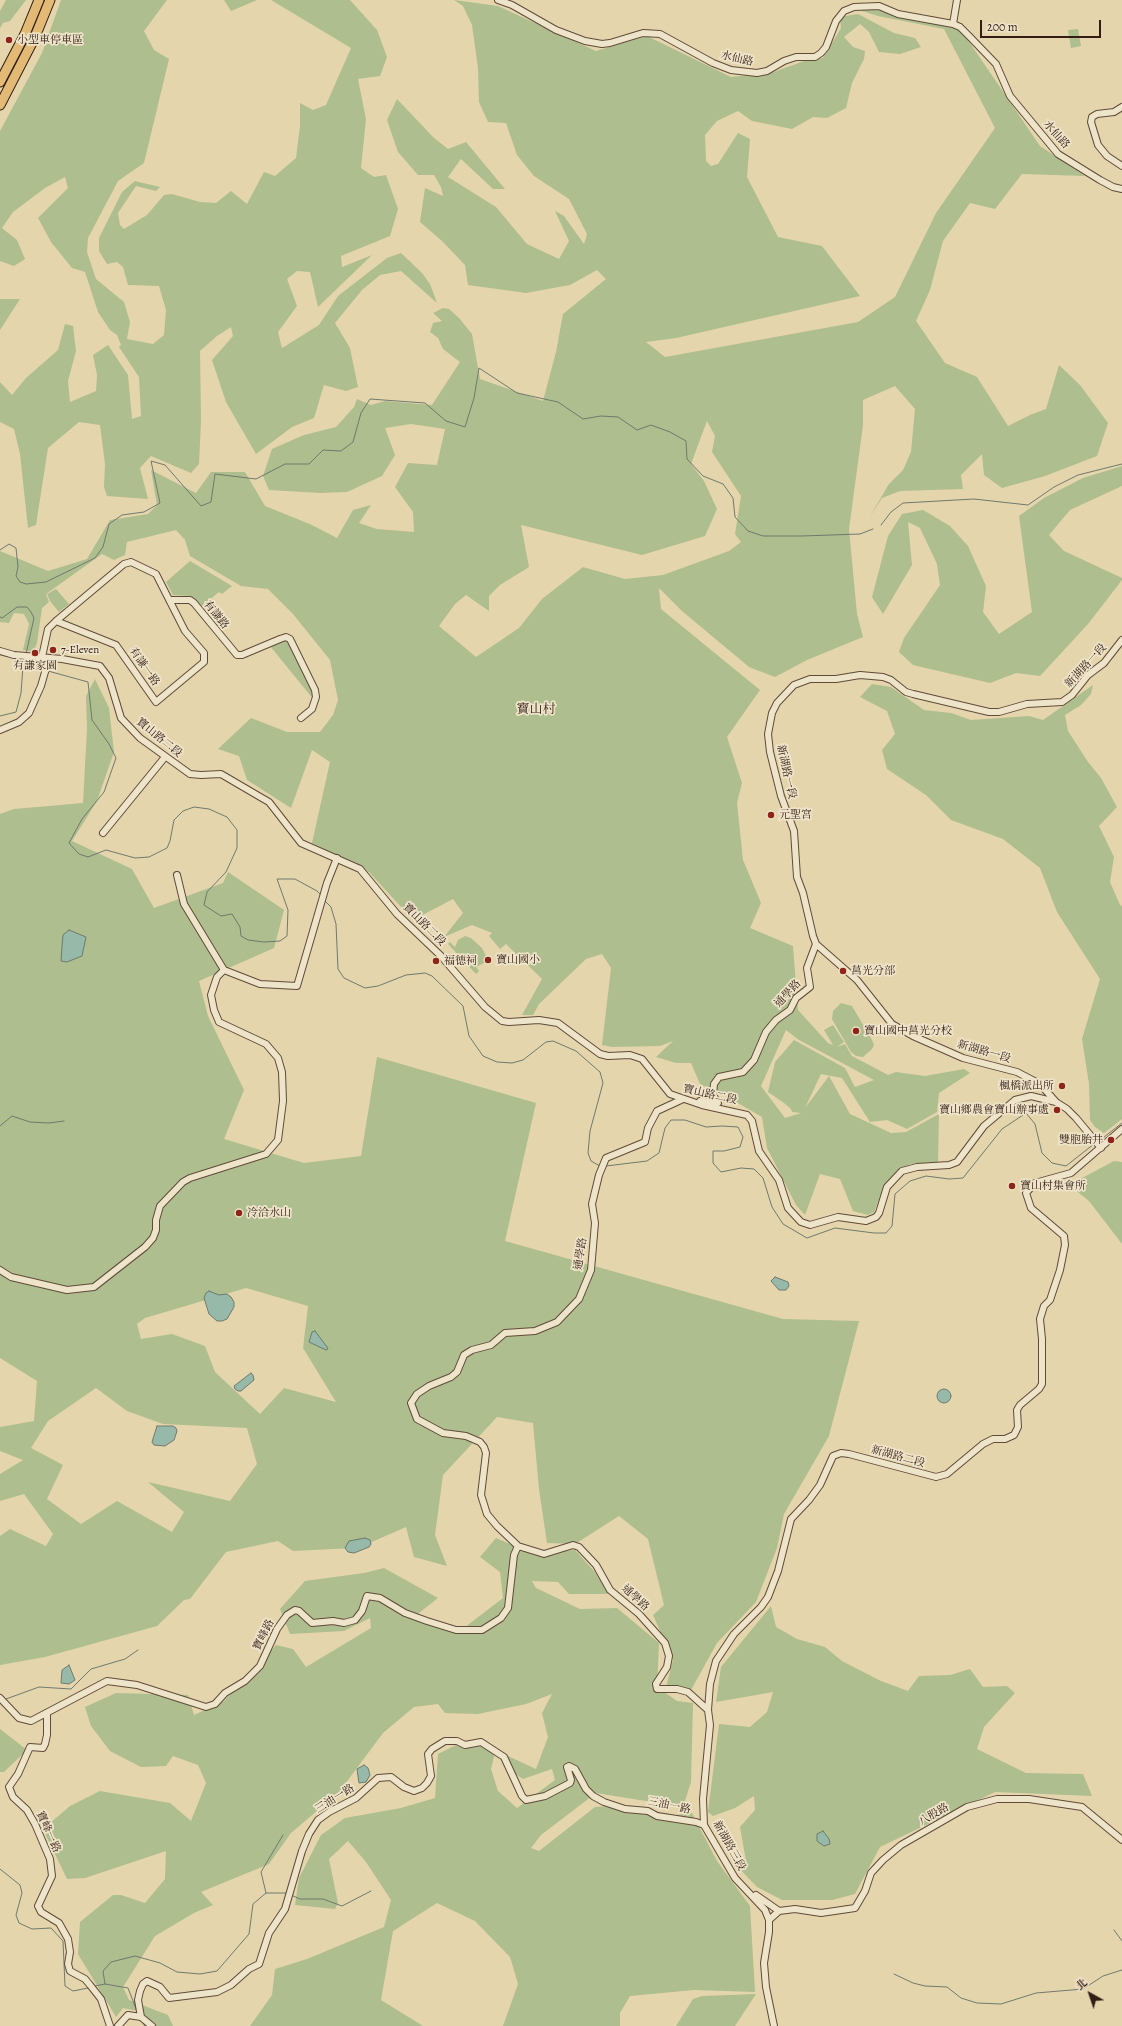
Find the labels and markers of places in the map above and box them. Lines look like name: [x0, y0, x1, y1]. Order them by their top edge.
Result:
place label: 小型車停車區: [17, 33, 83, 47]
marker: 小型車停車區: [4, 35, 14, 45]
place label: 7-Eleven: [61, 643, 99, 657]
marker: 7-Eleven: [48, 645, 58, 655]
marker: 有謙家園: [30, 648, 40, 658]
place label: 有謙家園: [13, 659, 57, 673]
place label: 元聖宮: [779, 808, 812, 822]
marker: 元聖宮: [766, 810, 776, 820]
place label: 寶山國小: [496, 953, 540, 967]
place label: 福德祠: [444, 954, 477, 968]
marker: 寶山國小: [483, 955, 493, 965]
marker: 福德祠: [431, 956, 441, 966]
place label: 莒光分部: [851, 964, 895, 978]
marker: 莒光分部: [838, 966, 848, 976]
place label: 寶山國中莒光分校: [864, 1024, 952, 1038]
marker: 寶山國中莒光分校: [851, 1026, 861, 1036]
place label: 楓橋派出所: [999, 1079, 1054, 1093]
marker: 楓橋派出所: [1057, 1081, 1067, 1091]
place label: 寶山鄉農會寶山辦事處: [939, 1103, 1049, 1117]
marker: 寶山鄉農會寶山辦事處: [1052, 1105, 1062, 1115]
place label: 雙胞胎井: [1059, 1133, 1103, 1147]
marker: 雙胞胎井: [1106, 1135, 1116, 1145]
place label: 寶山村集會所: [1020, 1179, 1086, 1193]
marker: 寶山村集會所: [1007, 1181, 1017, 1191]
place label: 冷洽水山: [247, 1206, 291, 1220]
marker: 冷洽水山: [234, 1208, 244, 1218]

